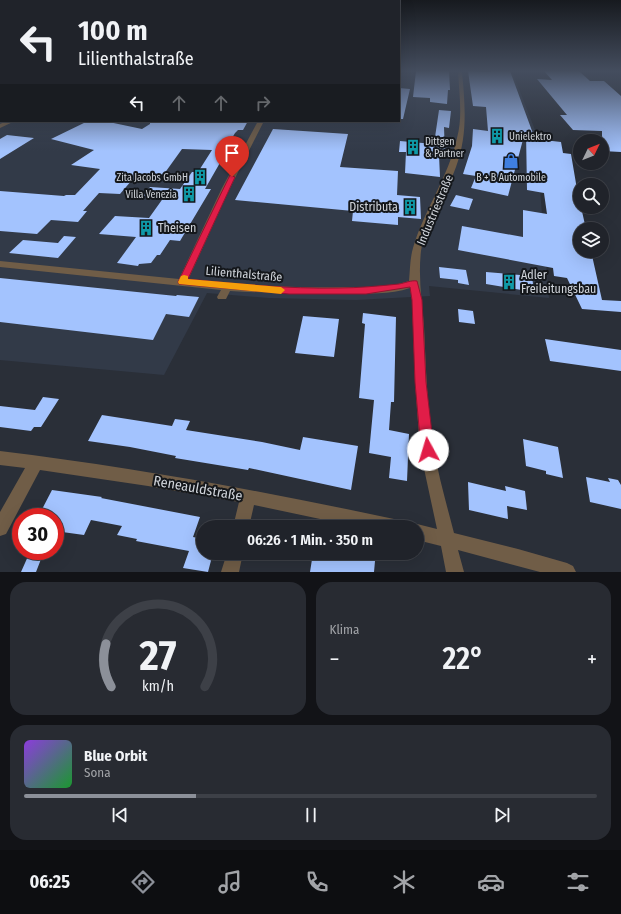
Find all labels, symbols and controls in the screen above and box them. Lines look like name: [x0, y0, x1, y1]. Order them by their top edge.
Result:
text: 100 m: [78, 14, 148, 47]
icon: left: [12, 16, 64, 68]
text: Lilienthalstraße: [78, 48, 194, 70]
icon: left: [126, 92, 148, 114]
icon: ahead: [168, 92, 190, 114]
icon: ahead: [210, 92, 232, 114]
icon: right: [252, 92, 274, 114]
building icon: Unielektro: [488, 127, 506, 145]
place label: Unielektro: [509, 131, 552, 143]
north arrow: [573, 134, 609, 170]
map controls: [573, 134, 609, 258]
pin: [215, 136, 249, 177]
place label: Dittgen & Partner: [425, 136, 465, 160]
building icon: Dittgen & Partner: [404, 138, 422, 156]
icon: arrive: [221, 142, 243, 164]
shop icon: B + B Automobile: [502, 152, 520, 170]
building icon: Zita Jacobs GmbH: [191, 168, 209, 186]
place label: Zita Jacobs GmbH: [117, 172, 188, 184]
street label: Industriestraße: [414, 172, 456, 247]
place label: B + B Automobile: [476, 172, 546, 184]
button: search: [573, 178, 609, 214]
building icon: Villa Venezia: [180, 185, 198, 203]
place label: Villa Venezia: [126, 189, 177, 201]
building icon: Distributa: [401, 198, 419, 216]
place label: Distributa: [349, 200, 398, 214]
building icon: Theisen: [137, 219, 155, 237]
place label: Theisen: [158, 221, 196, 235]
button: layers: [573, 222, 609, 258]
street label: Lilienthalstraße: [205, 264, 283, 284]
place label: Adler Freileitungsbau: [521, 268, 596, 296]
building icon: Adler Freileitungsbau: [500, 273, 518, 291]
position arrow: [407, 429, 449, 471]
street label: Reneauldstraße: [152, 472, 244, 505]
speed limit sign: 30: [12, 508, 64, 560]
text: 06:26 · 1 Min. · 350 m: [247, 531, 373, 549]
text: Klima: [330, 622, 359, 637]
text: 27: [138, 630, 176, 680]
text: 22°: [442, 641, 484, 677]
text: −: [330, 646, 339, 673]
text: +: [587, 646, 597, 673]
text: km/h: [142, 677, 174, 694]
text: Blue Orbit: [84, 747, 147, 765]
text: Sona: [84, 765, 111, 780]
icon: previous: [109, 804, 131, 826]
icon: pause: [300, 804, 322, 826]
icon: next: [491, 804, 513, 826]
icon: directions: [129, 868, 157, 896]
icon: music: [216, 868, 244, 896]
icon: phone: [303, 868, 331, 896]
icon: climate: [390, 868, 418, 896]
icon: car: [477, 868, 505, 896]
icon: filters: [564, 868, 592, 896]
text: 06:25: [29, 871, 70, 893]

